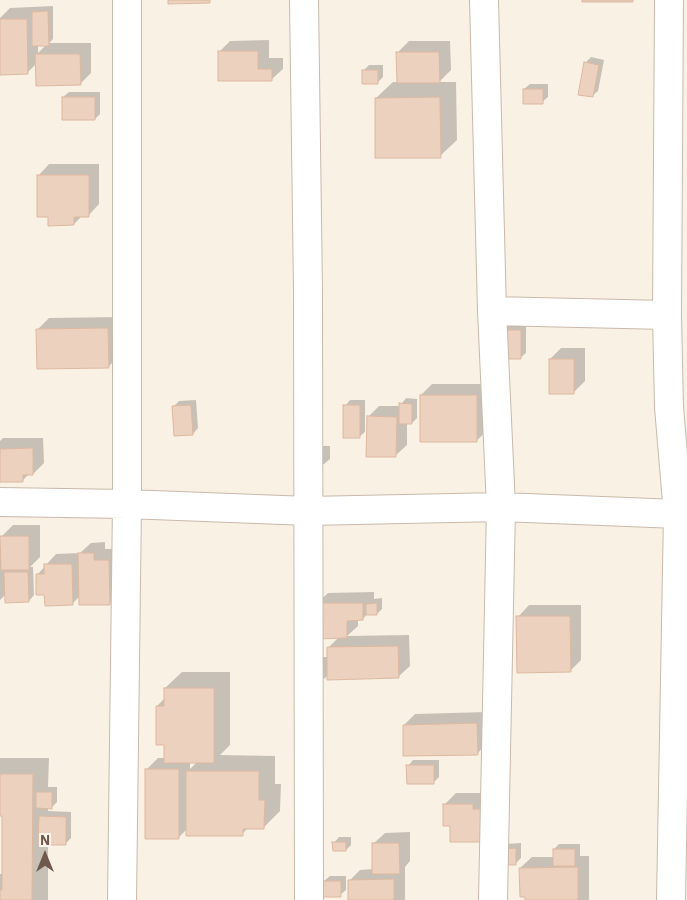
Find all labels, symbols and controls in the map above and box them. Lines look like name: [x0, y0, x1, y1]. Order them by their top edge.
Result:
north arrow: [20, 830, 70, 880]
text: N: [40, 831, 50, 849]

